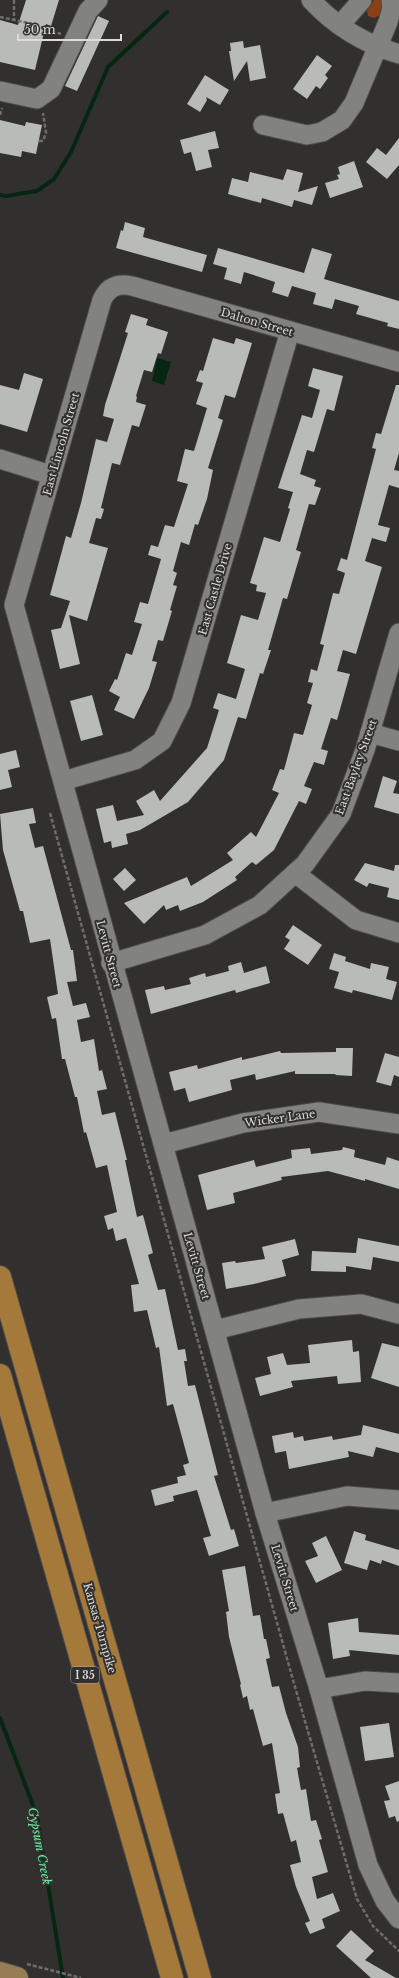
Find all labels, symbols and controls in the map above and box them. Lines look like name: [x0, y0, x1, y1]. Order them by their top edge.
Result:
scale bar: [18, 16, 121, 42]
text: 50 m: [24, 22, 56, 37]
street label: Dalton Street: [219, 305, 296, 339]
street label: East Lincoln Street: [40, 390, 83, 497]
street label: East Castle Drive: [195, 541, 235, 637]
street label: East Bayley Street: [332, 717, 380, 817]
street label: Levitt Street: [93, 919, 125, 990]
street label: Wicker Lane: [243, 1106, 316, 1130]
street label: Levitt Street: [181, 1231, 213, 1302]
street label: Levitt Street: [268, 1543, 302, 1614]
street label: Kansas Turnpike: [80, 1581, 120, 1675]
road number: I 35: [71, 1667, 99, 1683]
water label: Gypsum Creek: [25, 1806, 55, 1886]

